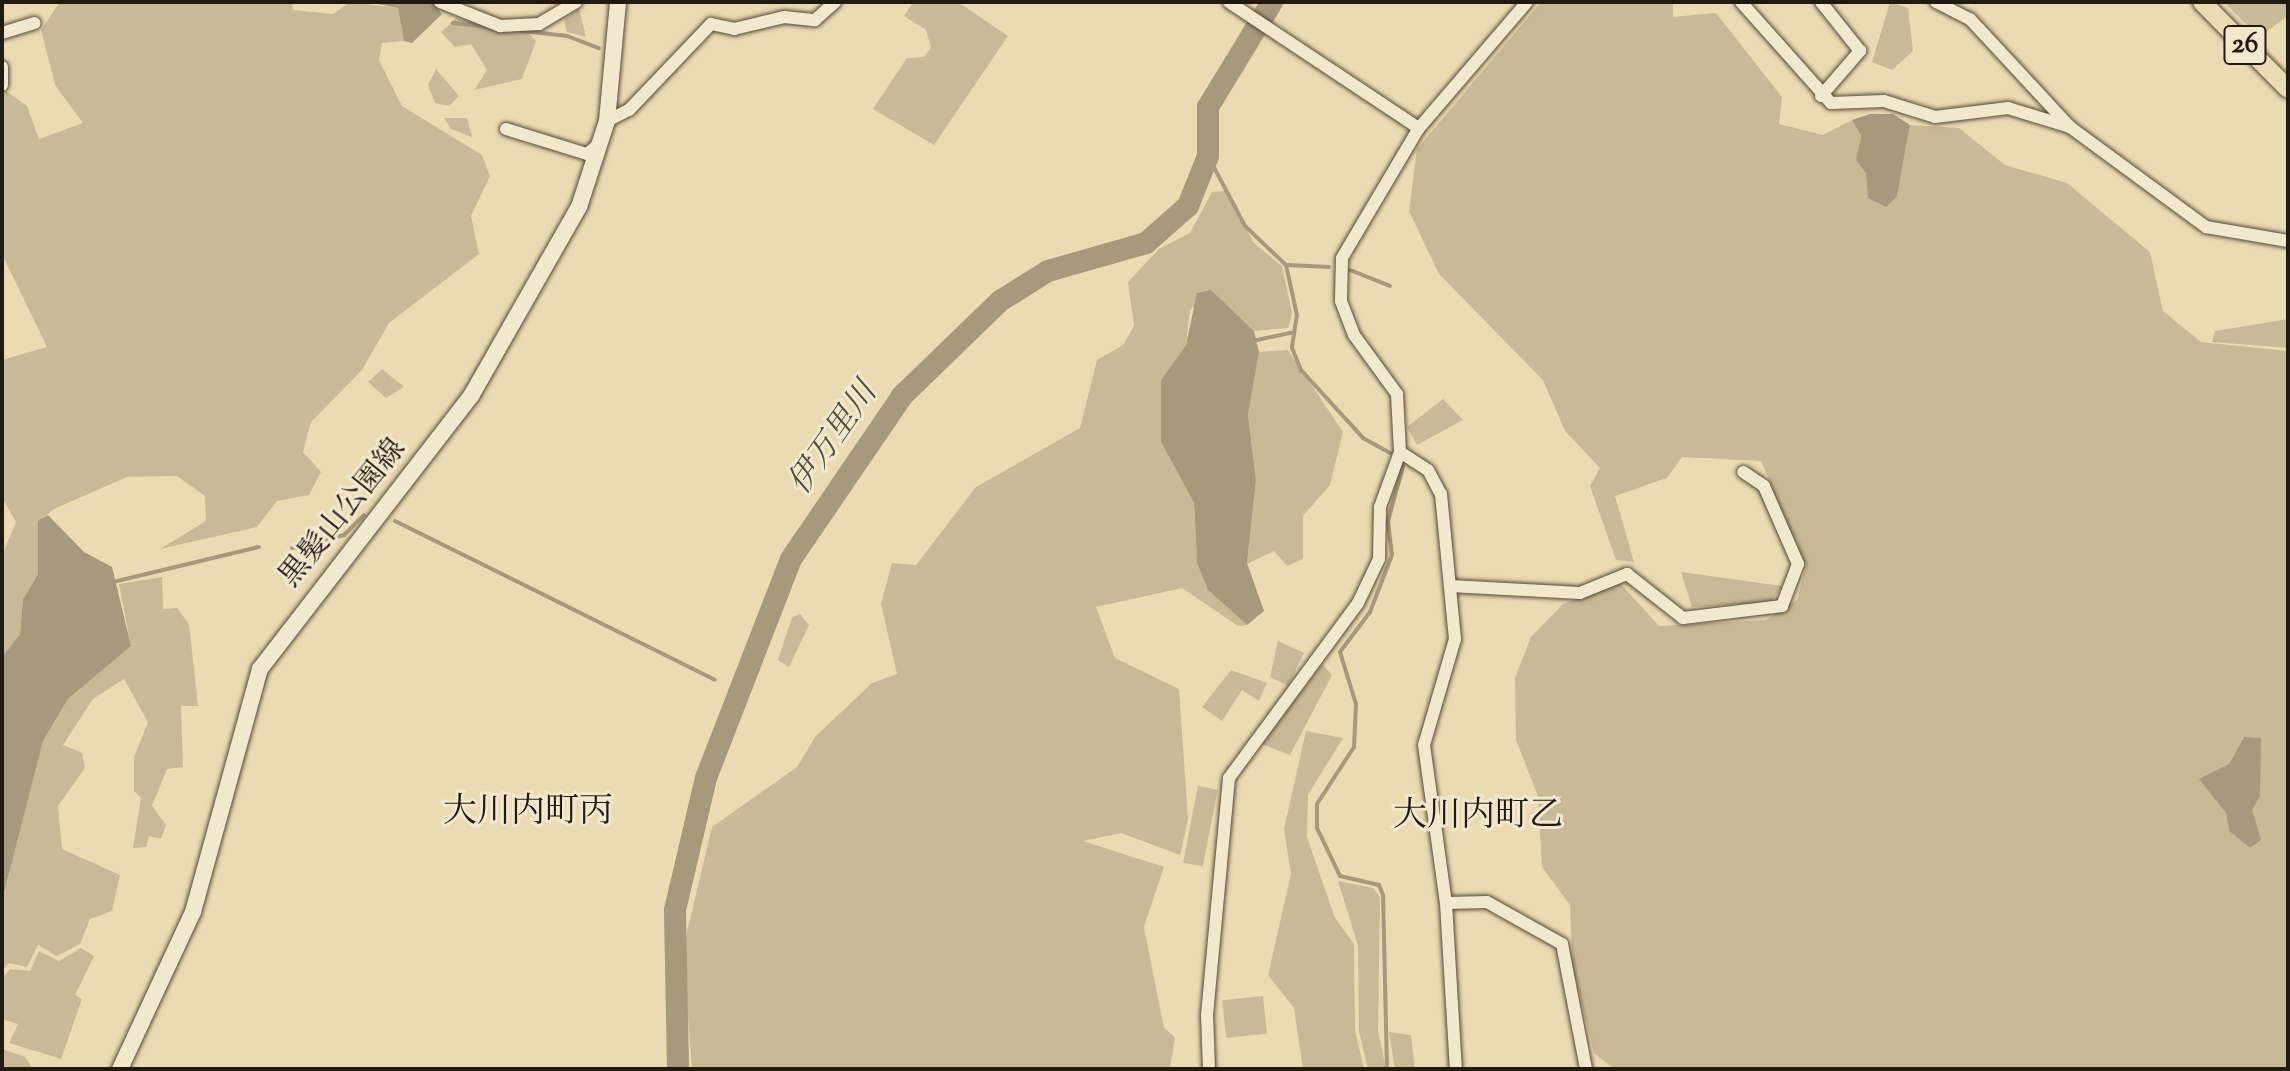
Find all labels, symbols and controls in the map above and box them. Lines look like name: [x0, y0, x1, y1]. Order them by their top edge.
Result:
road number: 26: [2223, 21, 2267, 69]
water label: 伊万里川: [782, 376, 886, 502]
street label: 黒髪山公園線: [273, 433, 415, 595]
district label: 大川内町丙: [443, 793, 613, 833]
district label: 大川内町乙: [1393, 797, 1563, 837]

